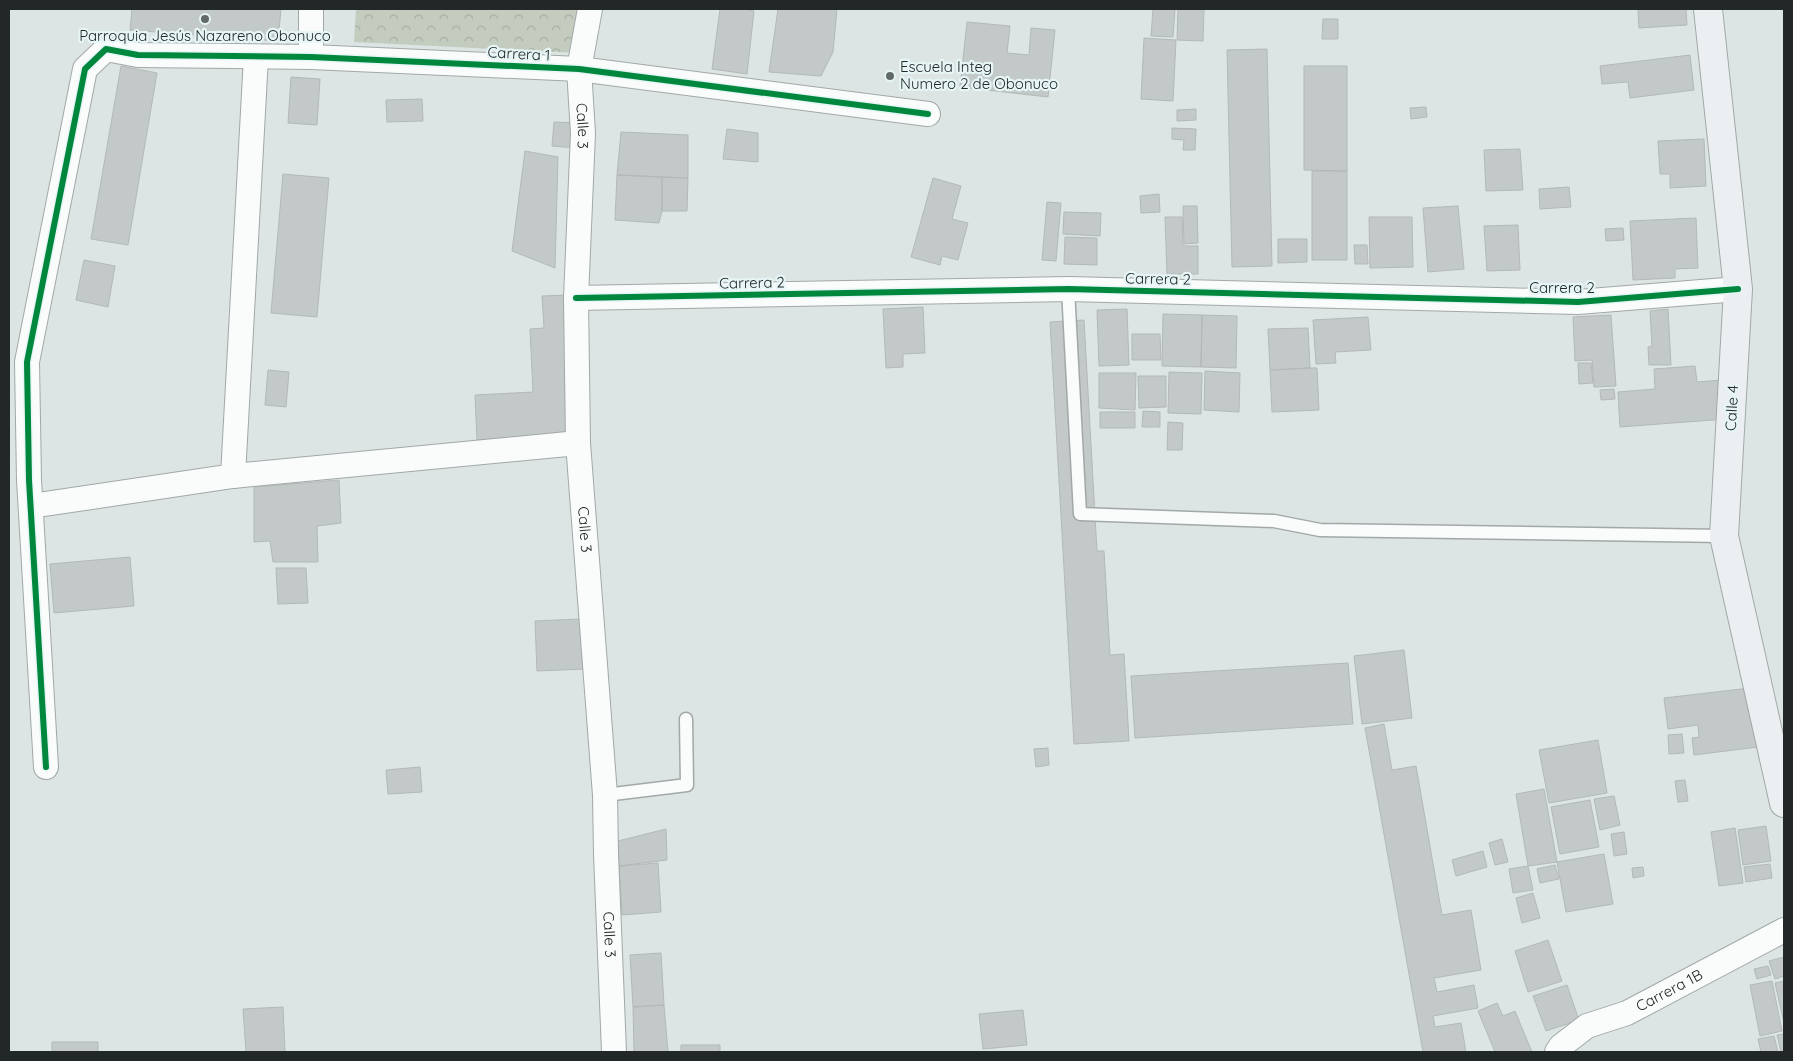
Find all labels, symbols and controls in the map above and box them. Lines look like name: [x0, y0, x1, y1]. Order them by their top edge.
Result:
marker: Parroquia Jesús Nazareno Obonuco: [199, 13, 211, 25]
place label: Parroquia Jesús Nazareno Obonuco: [79, 26, 331, 45]
street label: Carrera 1: [487, 42, 551, 65]
place label: Escuela Integ Numero 2 de Obonuco: [900, 57, 1058, 93]
marker: Escuela Integ Numero 2 de Obonuco: [884, 70, 896, 82]
street label: Calle 3: [572, 102, 593, 149]
street label: Carrera 2: [1125, 268, 1191, 289]
street label: Carrera 2: [719, 272, 785, 293]
street label: Carrera 2: [1529, 278, 1595, 297]
street label: Calle 4: [1721, 384, 1742, 432]
street label: Calle 3: [574, 506, 596, 553]
street label: Calle 3: [599, 911, 620, 958]
street label: Carrera 1B: [1633, 965, 1706, 1016]

